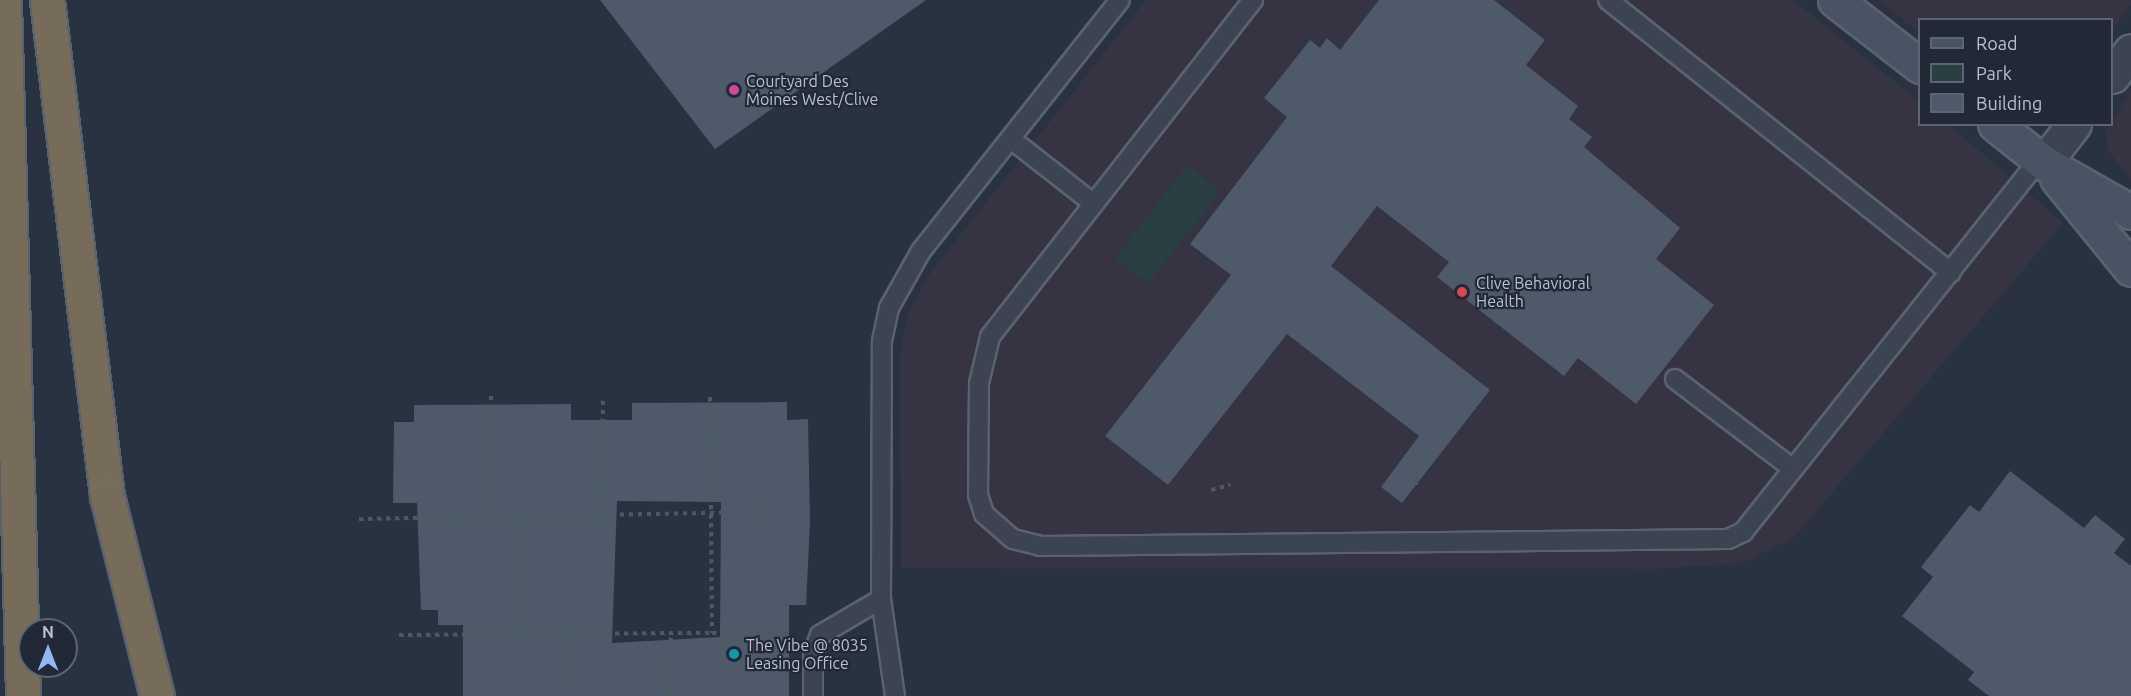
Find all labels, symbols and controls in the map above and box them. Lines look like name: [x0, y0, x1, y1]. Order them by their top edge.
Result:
legend: [1918, 18, 2113, 126]
text: Road: [1976, 33, 2018, 53]
text: Park: [1976, 63, 2012, 83]
place label: Courtyard Des Moines West/Clive: [746, 71, 878, 109]
marker: Courtyard Des Moines West/Clive: [727, 83, 741, 97]
text: Building: [1976, 93, 2042, 113]
place label: Clive Behavioral Health: [1476, 273, 1590, 311]
marker: Clive Behavioral Health: [1453, 283, 1471, 301]
north arrow: [18, 618, 78, 678]
text: N: [42, 623, 54, 641]
place label: The Vibe @ 8035 Leasing Office: [746, 635, 868, 673]
marker: The Vibe @ 8035 Leasing Office: [727, 647, 741, 661]

